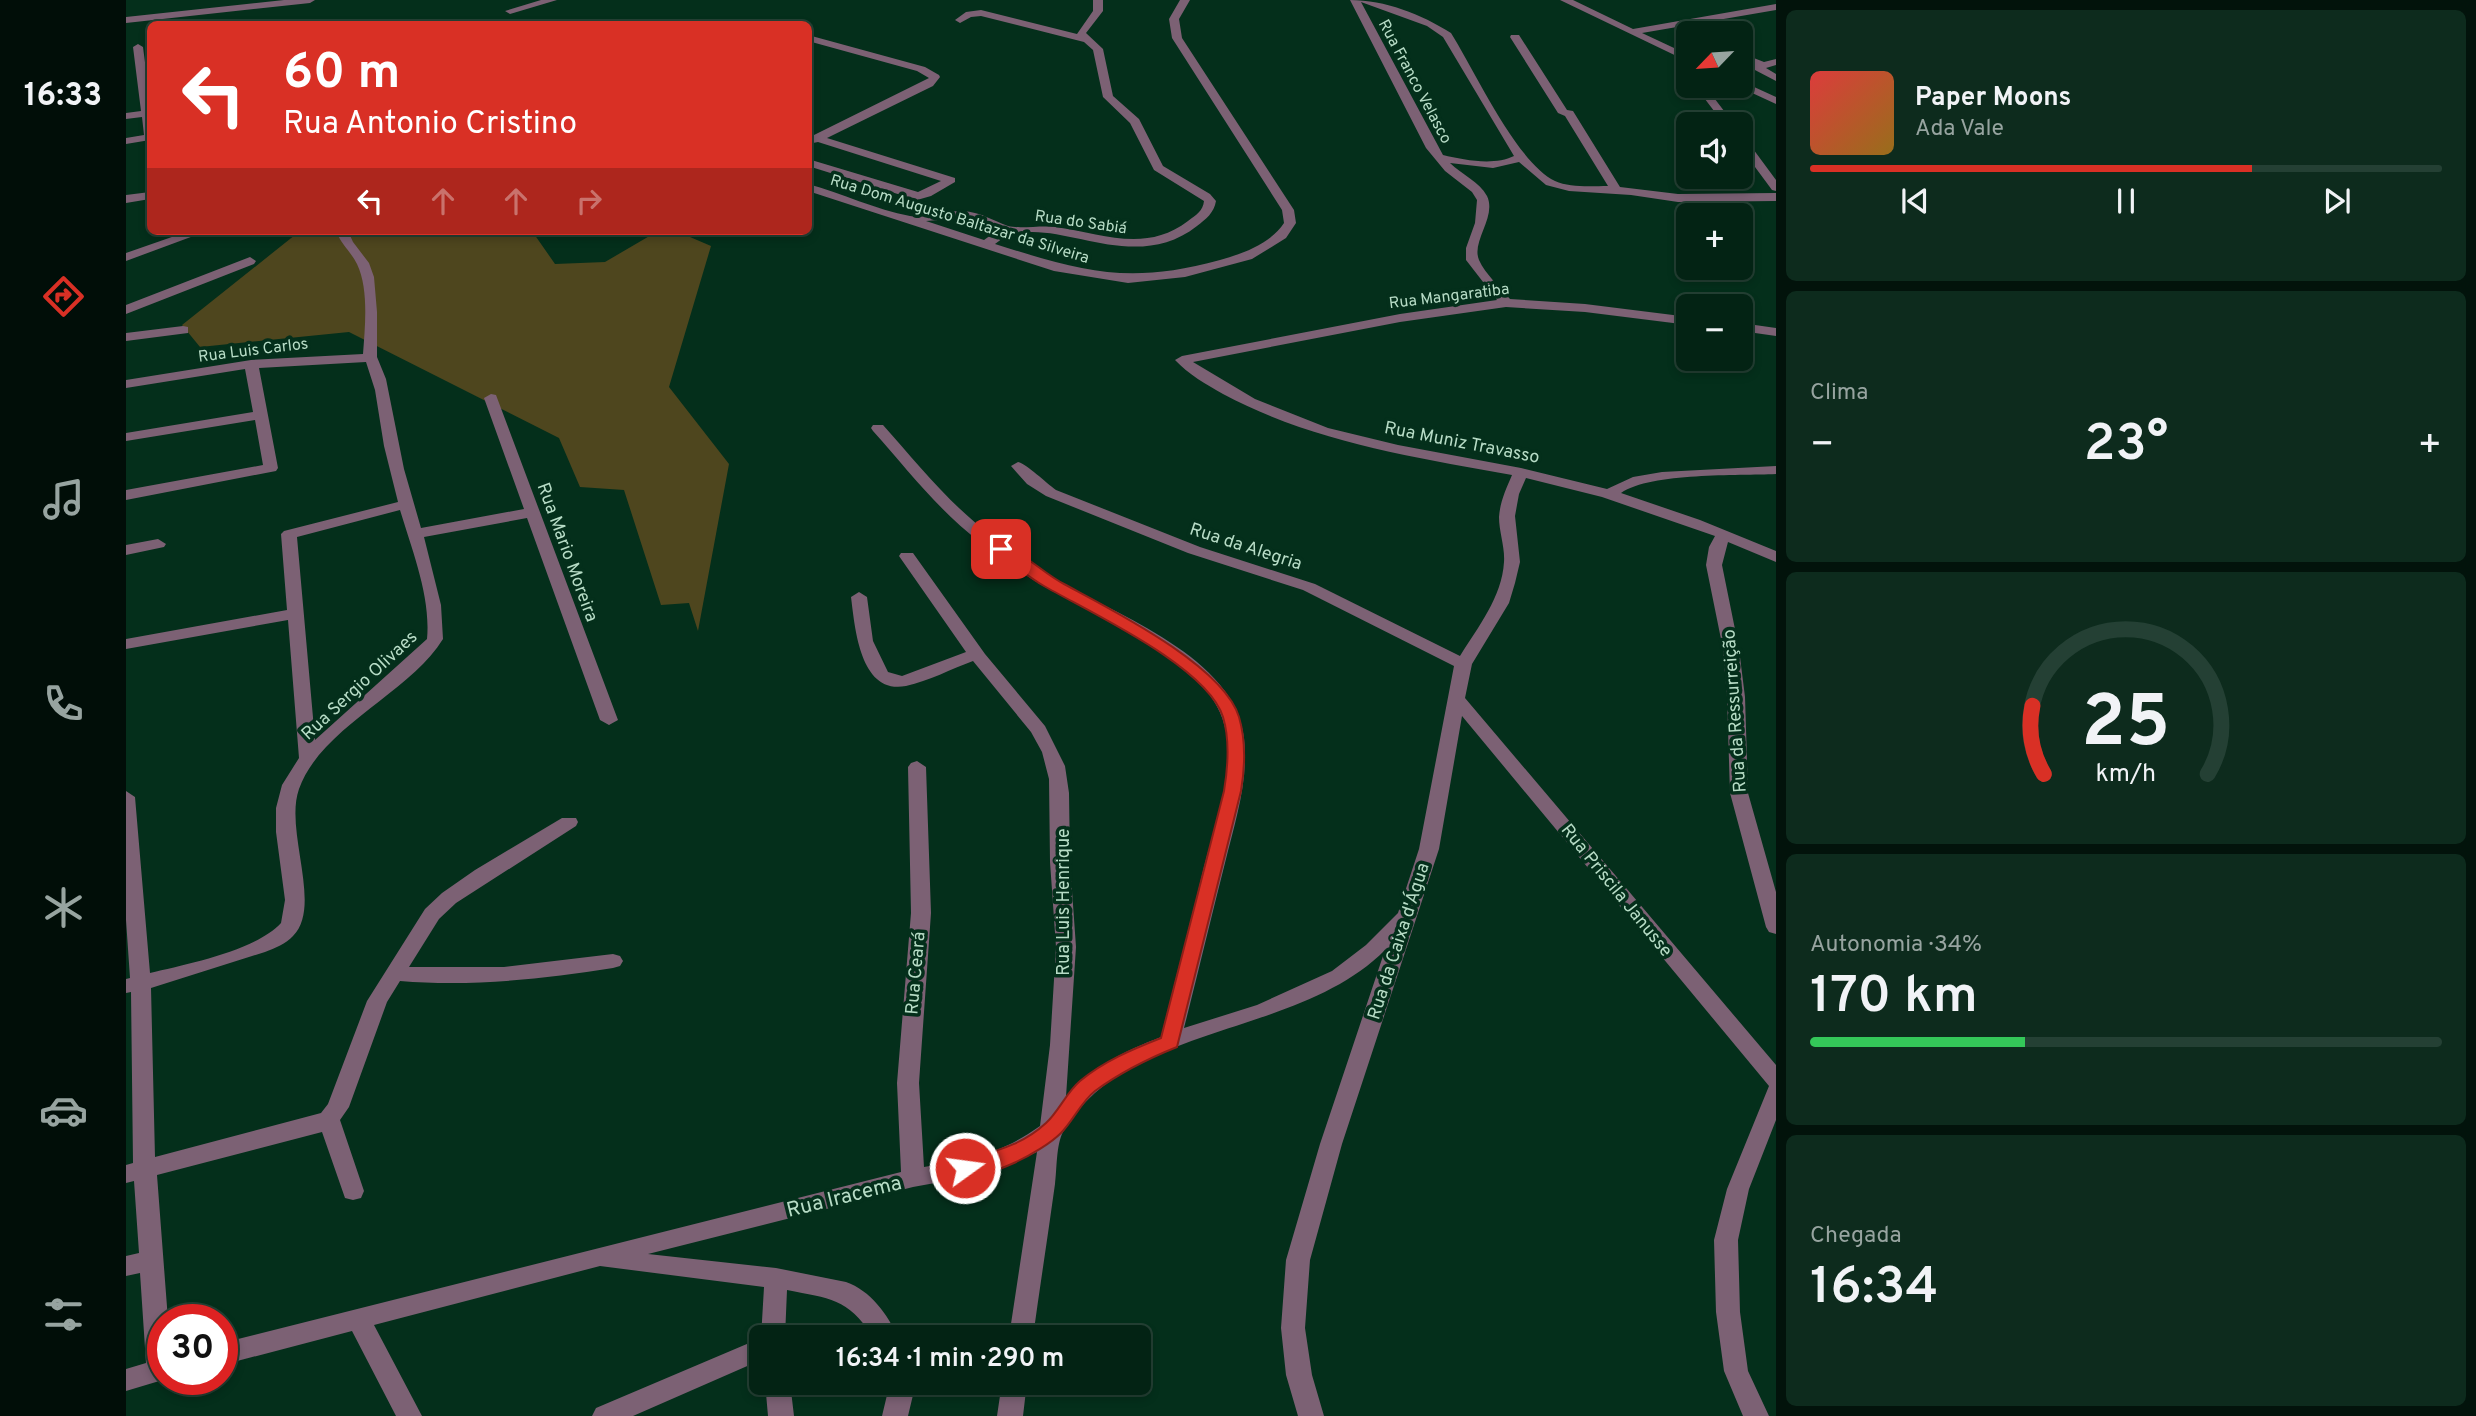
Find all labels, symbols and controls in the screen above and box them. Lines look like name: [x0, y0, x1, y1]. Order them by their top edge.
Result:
street label: Rua Franco Velasco: [1373, 16, 1455, 148]
north arrow: [1676, 21, 1754, 98]
map controls: [1676, 21, 1753, 371]
text: 60 m: [283, 44, 401, 106]
icon: left: [168, 49, 259, 140]
text: 16:33: [24, 77, 102, 117]
text: Paper Moons: [1915, 82, 2071, 115]
text: Rua Antonio Cristino: [283, 105, 577, 145]
button: sound: [1676, 112, 1753, 189]
text: Ada Vale: [1915, 115, 2004, 144]
street label: Rua Dom Augusto Baltazar da Silveira: [827, 171, 1091, 269]
icon: left: [351, 182, 389, 220]
icon: ahead: [424, 182, 462, 220]
icon: ahead: [497, 182, 535, 220]
icon: right: [570, 182, 608, 220]
icon: previous: [1896, 182, 1934, 220]
icon: pause: [2107, 182, 2145, 220]
icon: next: [2318, 182, 2356, 220]
button: +: [1676, 203, 1753, 280]
street label: Rua do Sabiá: [1033, 207, 1128, 239]
icon: directions: [39, 272, 88, 321]
street label: Rua Mangaratiba: [1388, 280, 1511, 314]
button: −: [1676, 294, 1753, 371]
street label: Rua Luis Carlos: [197, 334, 309, 368]
text: Clima: [1810, 379, 1868, 408]
text: 23°: [2084, 413, 2168, 479]
street label: Rua Muniz Travasso: [1382, 417, 1541, 470]
text: −: [1810, 422, 1835, 471]
text: +: [2417, 422, 2442, 471]
icon: music: [39, 475, 88, 524]
street label: Rua Mario Moreira: [531, 480, 602, 625]
street label: Rua da Alegria: [1186, 518, 1305, 576]
pin: [971, 519, 1031, 579]
icon: arrive: [982, 530, 1020, 568]
street label: Rua Sergio Olivaes: [297, 626, 423, 746]
street label: Rua da Ressurreição: [1718, 629, 1753, 793]
icon: phone: [39, 679, 88, 728]
text: 25: [2082, 680, 2171, 772]
text: km/h: [2096, 759, 2156, 791]
street label: Rua Priscila Janusse: [1555, 820, 1677, 962]
street label: Rua Luis Henrique: [1053, 828, 1076, 976]
street label: Rua da Caixa d'Água: [1361, 859, 1436, 1023]
icon: climate: [39, 883, 88, 932]
street label: Rua Ceará: [901, 931, 932, 1016]
text: Autonomia · 34%: [1810, 931, 1982, 960]
text: 170 km: [1810, 965, 1978, 1031]
icon: car: [39, 1086, 88, 1135]
position arrow: [928, 1131, 1002, 1205]
street label: Rua Iracema: [784, 1170, 905, 1225]
text: Chegada: [1810, 1222, 1902, 1251]
text: 16:34: [1810, 1256, 1939, 1322]
icon: filters: [39, 1290, 88, 1339]
speed limit sign: 30: [147, 1304, 238, 1395]
text: 16:34 · 1 min · 290 m: [836, 1343, 1064, 1376]

